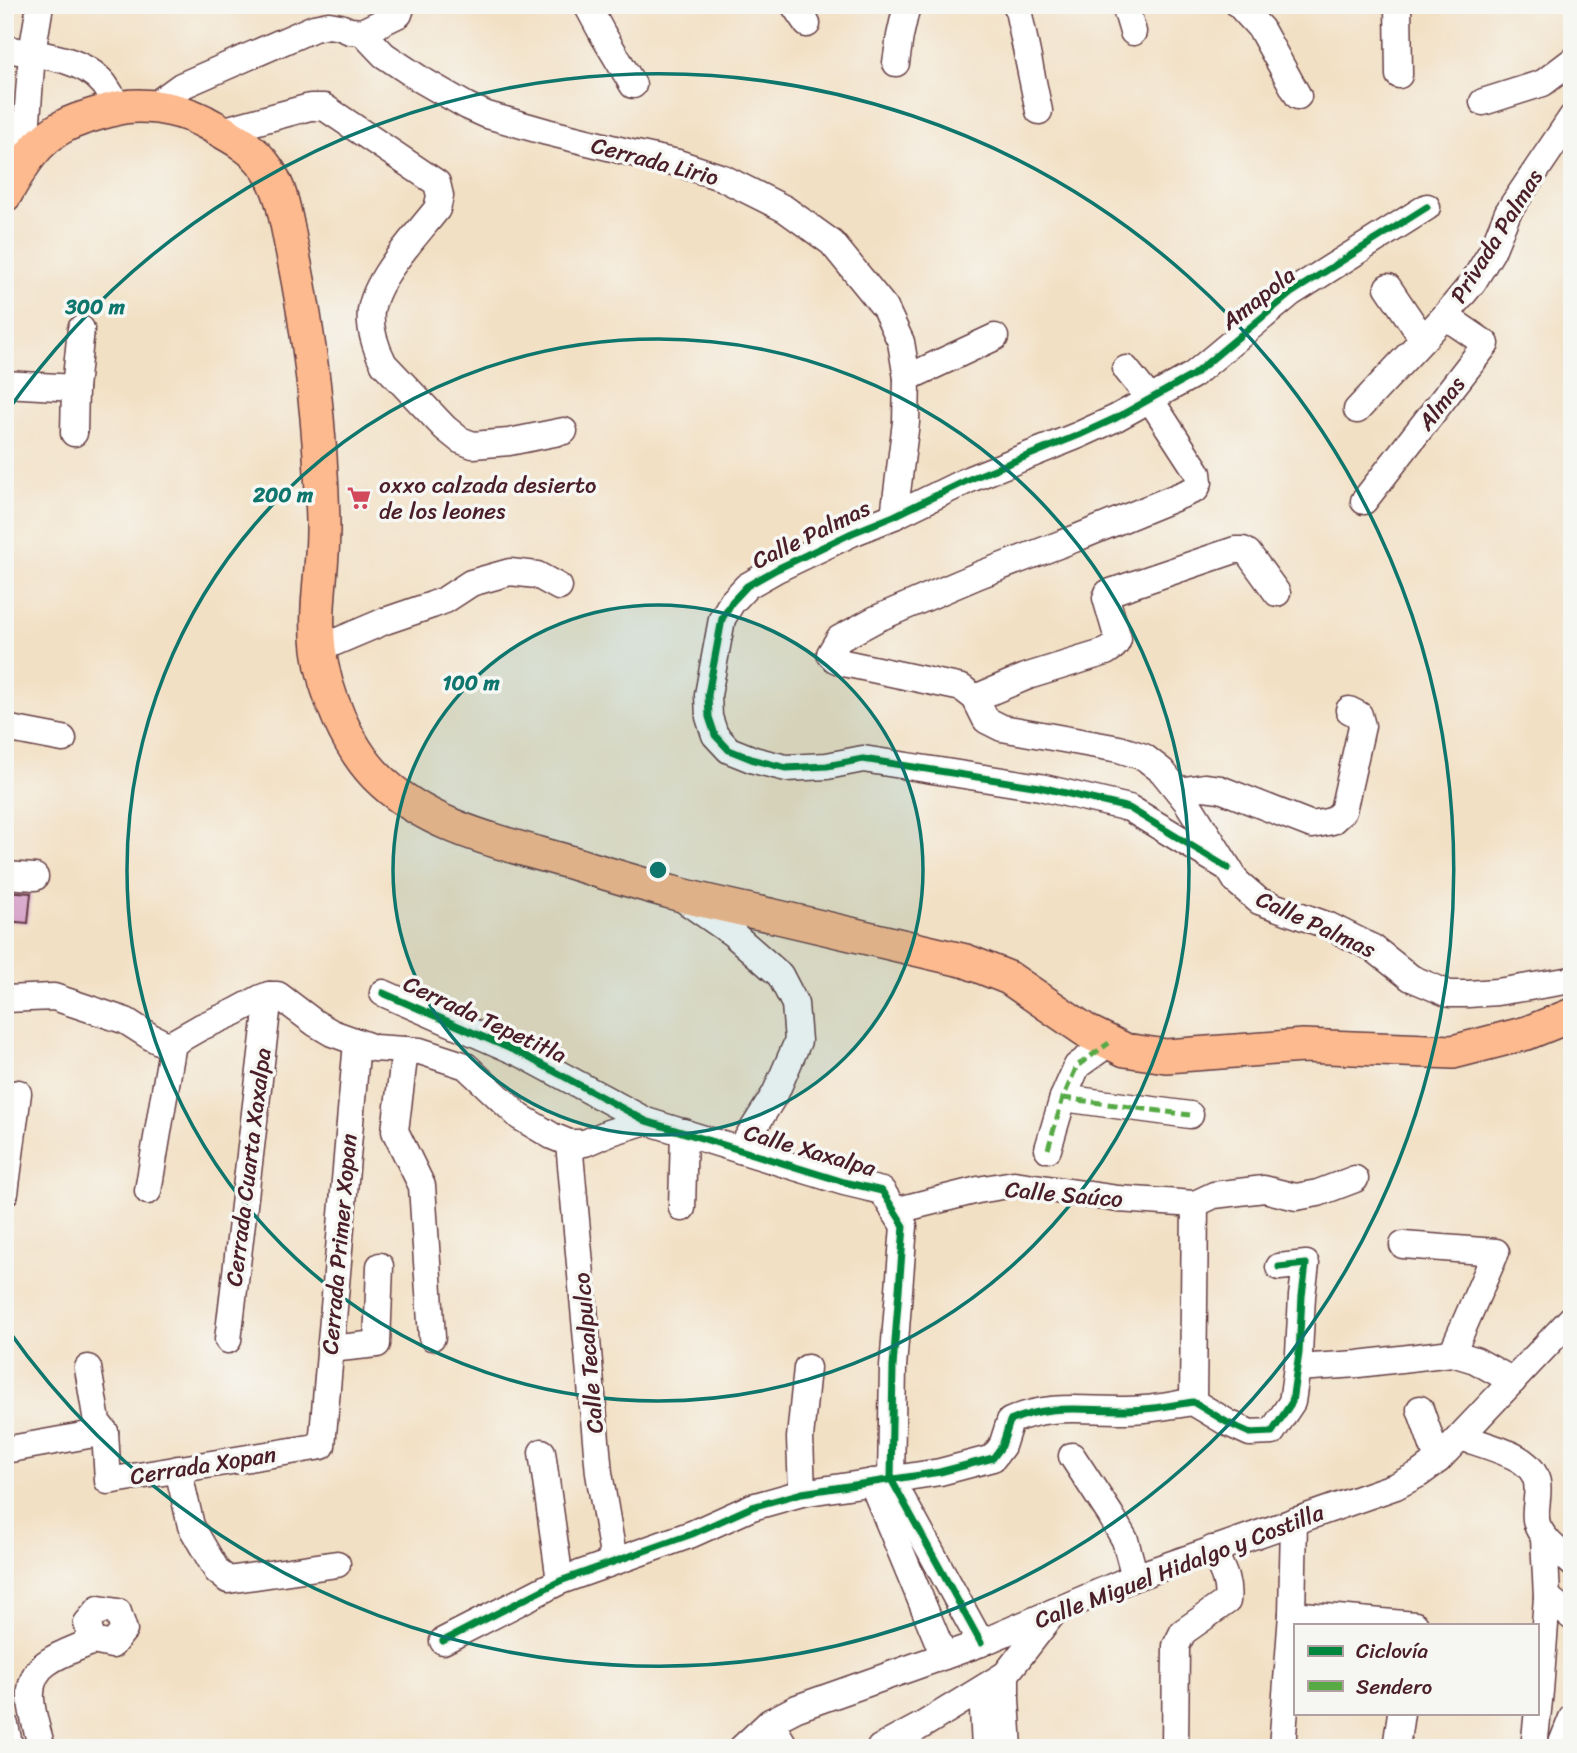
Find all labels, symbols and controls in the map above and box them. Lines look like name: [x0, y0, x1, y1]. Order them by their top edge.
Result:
street label: Cerrada Lirio: [587, 125, 723, 198]
street label: Privada Palmas: [1439, 160, 1554, 312]
street label: Amapola: [1211, 255, 1305, 342]
text: 300 m: [64, 288, 126, 326]
street label: Almas: [1406, 366, 1476, 440]
place label: oxxo calzada desierto de los leones: [379, 465, 596, 532]
text: 200 m: [252, 476, 314, 514]
supermarket icon: oxxo calzada desierto de los leones: [345, 484, 373, 512]
street label: Calle Palmas: [745, 488, 878, 581]
text: 100 m: [442, 664, 500, 702]
centre of rings: [646, 858, 670, 882]
street label: Calle Palmas: [1249, 879, 1383, 970]
street label: Cerrada Tepetitla: [396, 964, 573, 1075]
street label: Cerrada Cuarta Xaxalpa: [214, 1045, 284, 1289]
street label: Calle Xaxalpa: [739, 1112, 881, 1189]
street label: Cerrada Primer Xopan: [309, 1132, 370, 1356]
street label: Calle Saúco: [1003, 1169, 1125, 1220]
street label: Calle Tecalpulco: [561, 1271, 616, 1435]
street label: Cerrada Xopan: [127, 1434, 279, 1497]
street label: Calle Miguel Hidalgo y Costilla: [1028, 1492, 1330, 1641]
legend: [1294, 1624, 1538, 1714]
text: Ciclovía: [1356, 1632, 1429, 1670]
text: Sendero: [1356, 1668, 1432, 1706]

